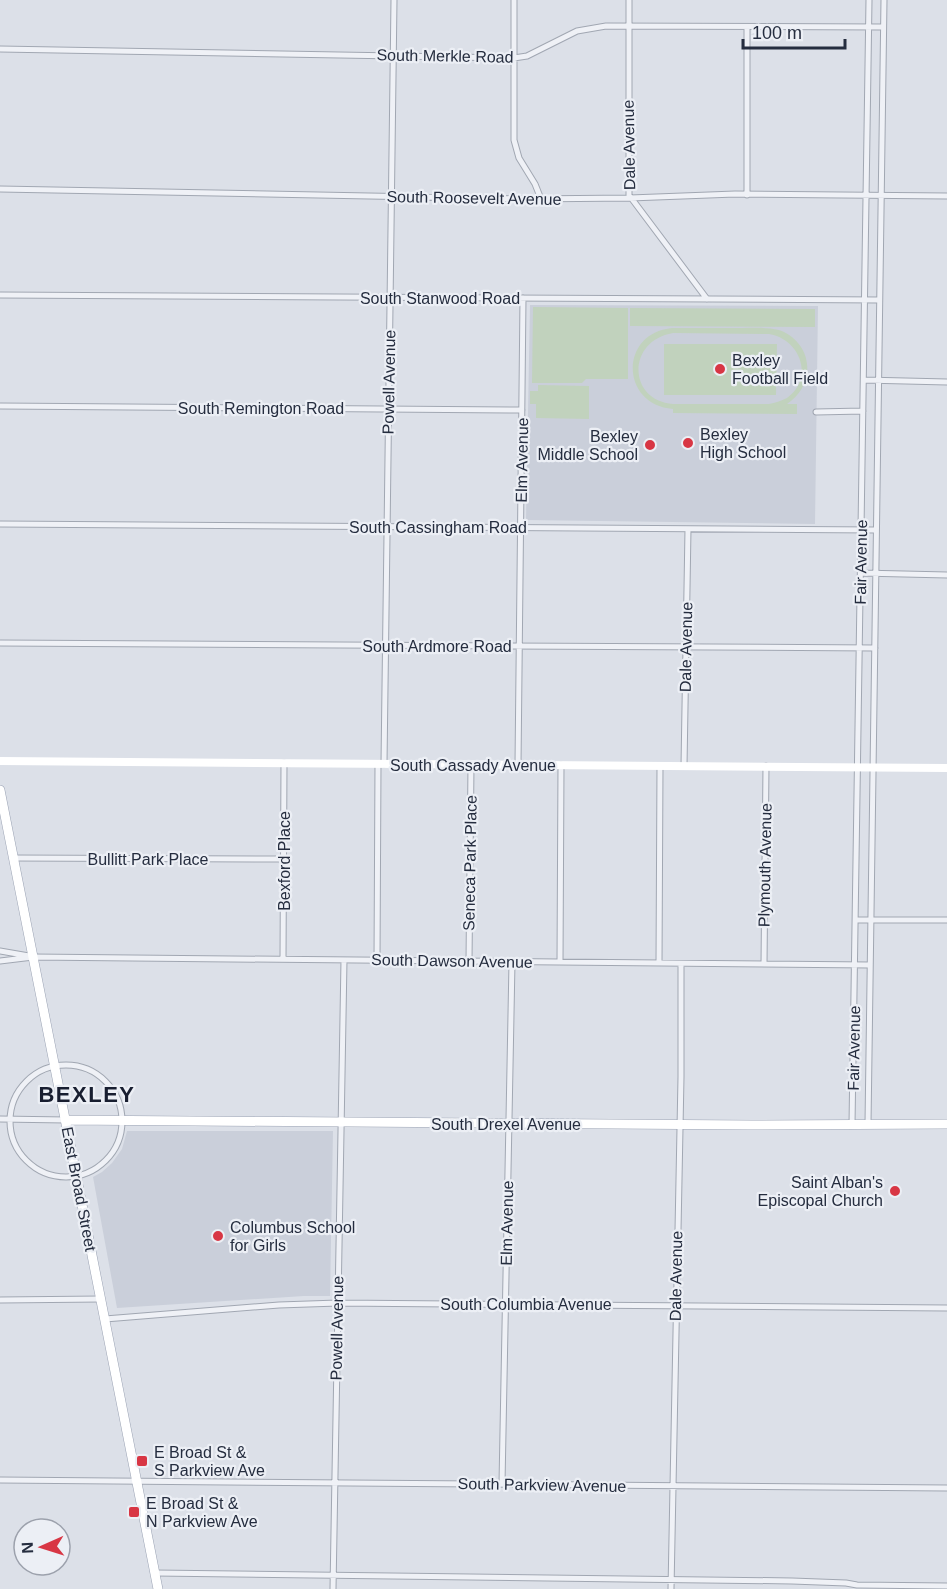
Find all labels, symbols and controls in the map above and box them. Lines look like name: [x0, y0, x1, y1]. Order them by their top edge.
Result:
scale bar: [743, 12, 845, 50]
text: 100 m: [752, 23, 802, 43]
street label: South Merkle Road: [376, 46, 514, 66]
street label: Dale Avenue: [620, 100, 638, 190]
street label: South Roosevelt Avenue: [386, 188, 562, 208]
street label: South Stanwood Road: [360, 290, 520, 307]
street label: Powell Avenue: [380, 329, 398, 434]
place label: Bexley Football Field: [732, 352, 828, 387]
marker: Bexley Football Field: [713, 362, 727, 376]
street label: South Remington Road: [178, 400, 344, 417]
street label: Elm Avenue: [513, 417, 531, 503]
place label: Bexley High School: [700, 426, 786, 461]
place label: Bexley Middle School: [538, 428, 638, 463]
marker: Bexley High School: [681, 436, 695, 450]
marker: Bexley Middle School: [643, 438, 657, 452]
street label: South Cassingham Road: [349, 519, 527, 536]
street label: Fair Avenue: [852, 519, 870, 605]
street label: Dale Avenue: [677, 602, 695, 692]
street label: South Ardmore Road: [362, 638, 512, 655]
street label: South Cassady Avenue: [390, 757, 556, 774]
street label: Seneca Park Place: [460, 795, 480, 931]
street label: Plymouth Avenue: [755, 803, 775, 927]
street label: Bexford Place: [276, 811, 293, 911]
street label: Bullitt Park Place: [88, 851, 209, 868]
street label: South Dawson Avenue: [371, 951, 533, 971]
street label: Fair Avenue: [845, 1005, 863, 1091]
district label: BEXLEY: [38, 1082, 136, 1107]
street label: South Drexel Avenue: [431, 1116, 581, 1133]
street label: East Broad Street: [59, 1125, 99, 1253]
place label: Saint Alban's Episcopal Church: [758, 1174, 883, 1209]
street label: Elm Avenue: [498, 1180, 516, 1266]
marker: Saint Alban's Episcopal Church: [888, 1184, 902, 1198]
place label: Columbus School for Girls: [230, 1219, 355, 1254]
marker: Columbus School for Girls: [211, 1229, 225, 1243]
street label: Dale Avenue: [667, 1231, 685, 1321]
street label: Powell Avenue: [328, 1275, 346, 1380]
street label: South Columbia Avenue: [440, 1296, 612, 1313]
place label: E Broad St & S Parkview Ave: [154, 1444, 265, 1479]
marker: E Broad St & S Parkview Ave: [135, 1454, 149, 1468]
street label: South Parkview Avenue: [458, 1475, 627, 1495]
place label: E Broad St & N Parkview Ave: [146, 1495, 258, 1530]
marker: E Broad St & N Parkview Ave: [127, 1505, 141, 1519]
north arrow: [12, 1517, 72, 1577]
text: N: [19, 1542, 36, 1554]

